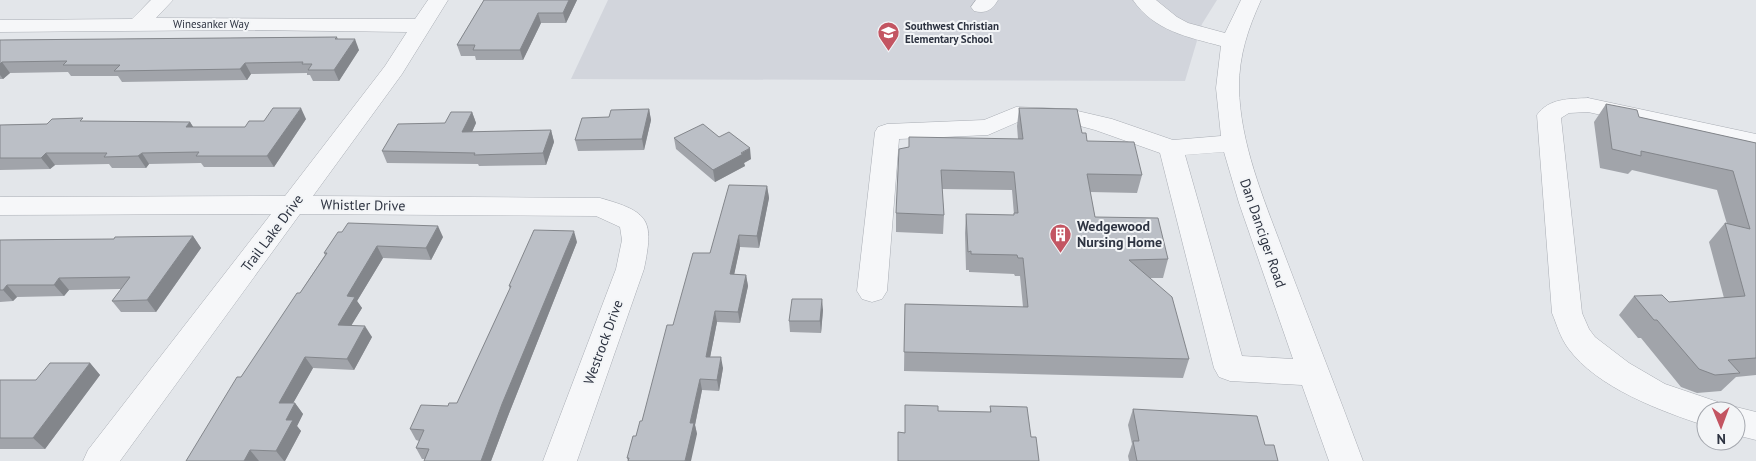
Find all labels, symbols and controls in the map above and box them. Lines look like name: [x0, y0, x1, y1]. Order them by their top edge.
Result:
street label: Winesanker Way: [173, 17, 250, 31]
place label: Southwest Christian Elementary School: [905, 19, 999, 46]
school or university icon: Southwest Christian Elementary School: [877, 20, 901, 51]
street label: Dan Danciger Road: [1236, 176, 1290, 290]
street label: Trail Lake Drive: [237, 191, 307, 275]
street label: Whistler Drive: [320, 195, 406, 215]
place label: Wedgewood Nursing Home: [1077, 217, 1162, 251]
building icon: Wedgewood Nursing Home: [1049, 222, 1073, 253]
street label: Westrock Drive: [579, 297, 627, 387]
north arrow: [1696, 401, 1746, 451]
text: N: [1716, 430, 1726, 448]

